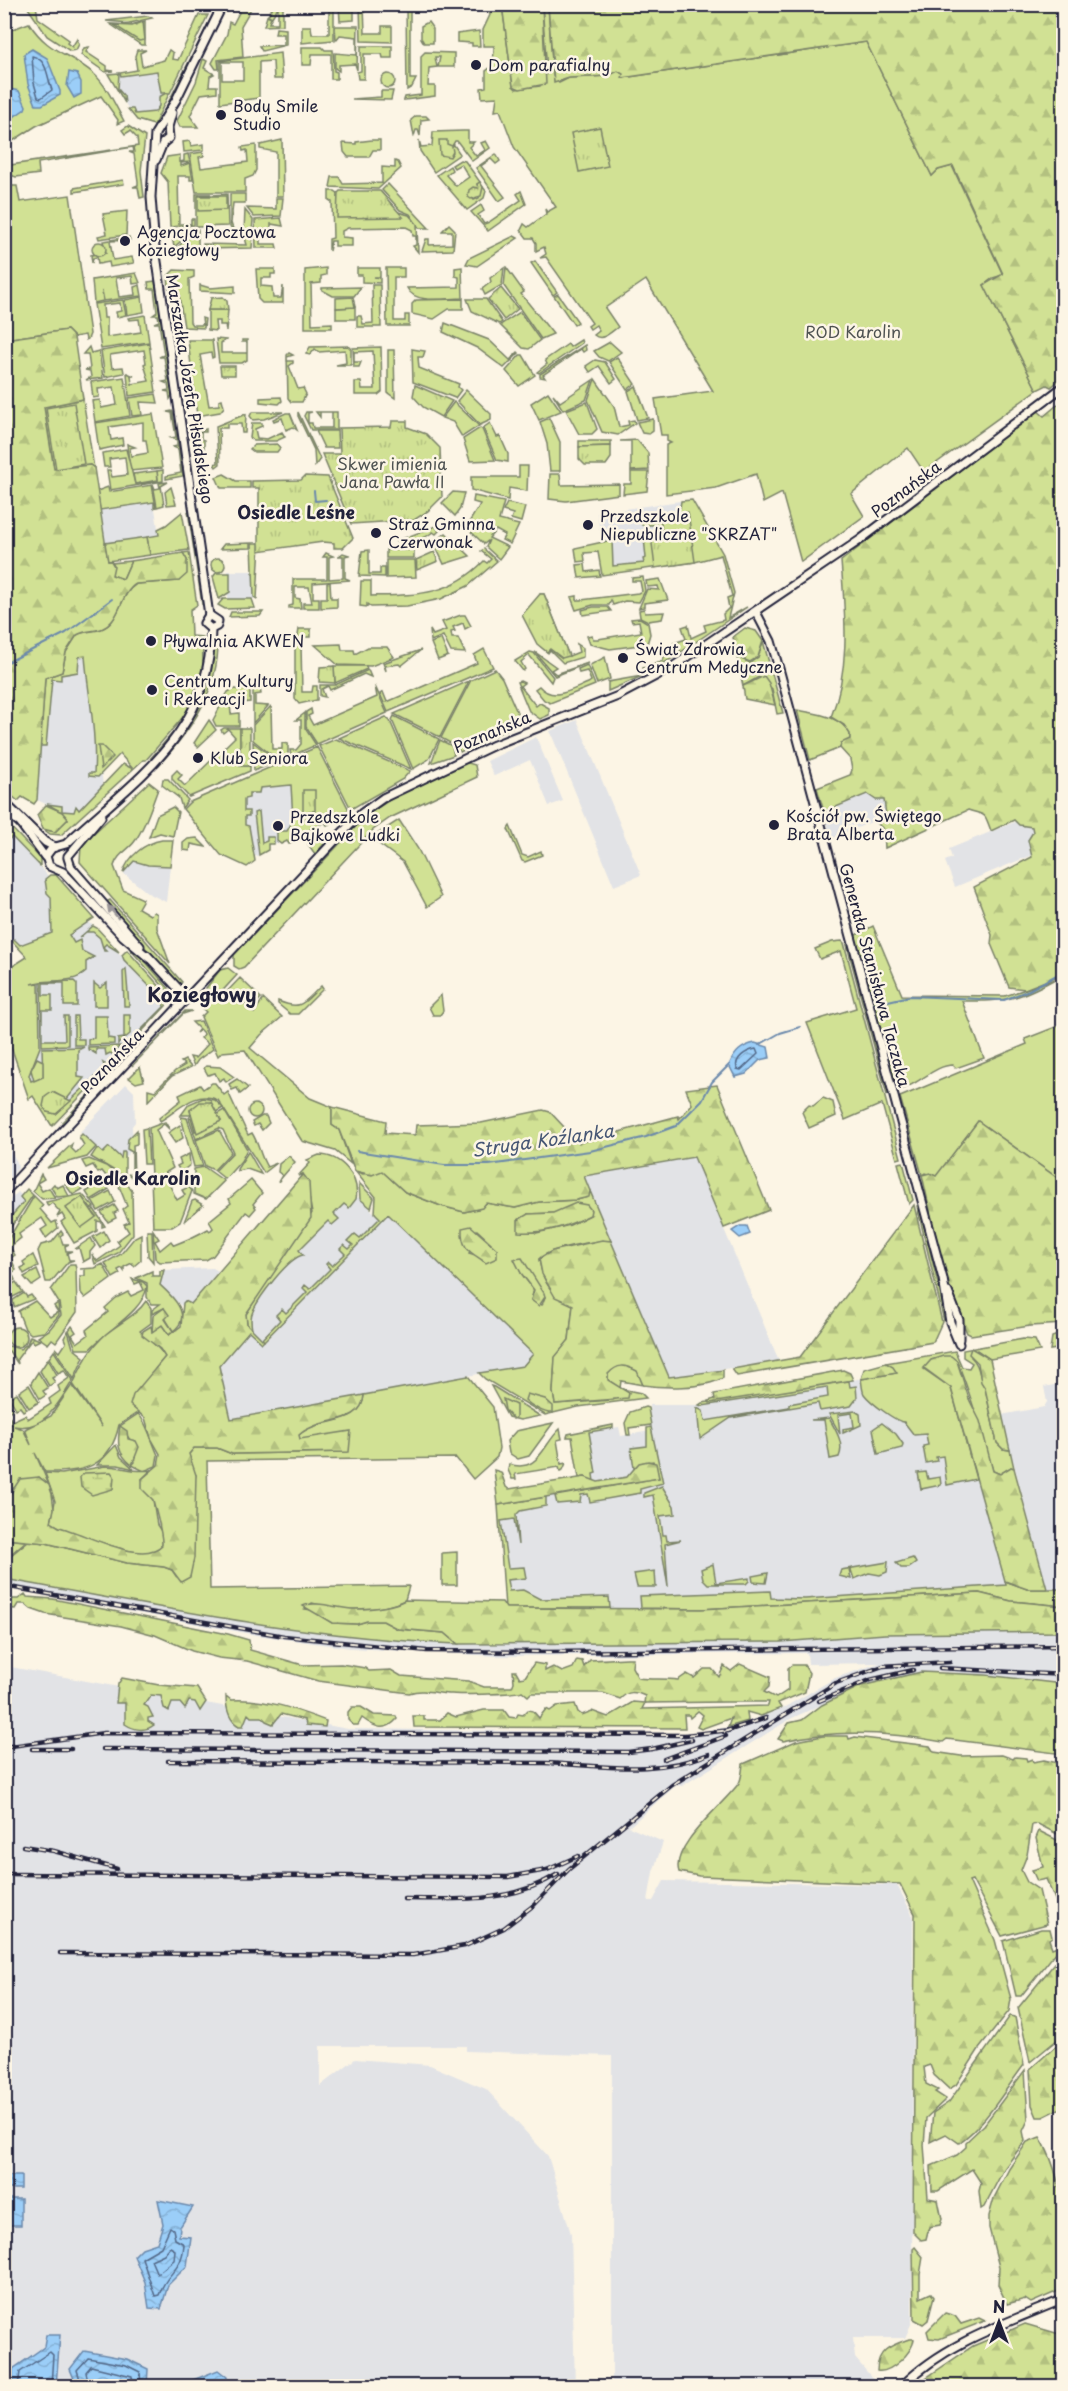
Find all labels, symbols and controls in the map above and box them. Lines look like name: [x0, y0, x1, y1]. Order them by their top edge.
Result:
place label: Dom parafialny: [488, 52, 610, 76]
marker: Dom parafialny: [469, 58, 483, 72]
place label: Body Smile Studio: [233, 93, 319, 135]
marker: Body Smile Studio: [214, 108, 228, 122]
place label: Agencja Pocztowa Koziegłowy: [137, 219, 276, 261]
marker: Agencja Pocztowa Koziegłowy: [118, 234, 132, 248]
street label: Marszałka Józefa Piłsudskiego: [161, 272, 221, 505]
park label: ROD Karolin: [805, 319, 901, 343]
park label: Skwer imienia Jana Pawła II: [337, 451, 447, 493]
street label: Poznańska: [865, 454, 945, 522]
district label: Osiedle Leśne: [237, 498, 355, 525]
place label: Przedszkole Niepubliczne "SKRZAT": [600, 503, 777, 545]
place label: Straż Gminna Czerwonak: [388, 511, 495, 553]
marker: Przedszkole Niepubliczne "SKRZAT": [581, 518, 595, 532]
marker: Straż Gminna Czerwonak: [369, 526, 383, 540]
place label: Pływalnia AKWEN: [163, 628, 304, 652]
marker: Pływalnia AKWEN: [144, 634, 158, 648]
place label: Świat Zdrowia Centrum Medyczne: [635, 636, 783, 678]
marker: Świat Zdrowia Centrum Medyczne: [616, 651, 630, 665]
place label: Centrum Kultury i Rekreacji: [164, 668, 294, 710]
marker: Centrum Kultury i Rekreacji: [145, 683, 159, 697]
street label: Poznańska: [449, 704, 534, 758]
place label: Klub Seniora: [210, 745, 308, 769]
marker: Klub Seniora: [191, 751, 205, 765]
place label: Kościół pw. Świętego Brata Alberta: [786, 803, 942, 845]
place label: Przedszkole Bajkowe Ludki: [290, 804, 400, 846]
marker: Kościół pw. Świętego Brata Alberta: [767, 818, 781, 832]
marker: Przedszkole Bajkowe Ludki: [271, 819, 285, 833]
street label: Generała Stanisława Taczaka: [834, 860, 917, 1089]
one-way arrow: [106, 904, 119, 920]
district label: Koziegłowy: [147, 979, 257, 1009]
street label: Poznańska: [74, 1022, 148, 1098]
water label: Struga Koźlanka: [470, 1116, 616, 1163]
district label: Osiedle Karolin: [65, 1164, 201, 1191]
north arrow: [969, 2292, 1029, 2352]
text: N: [993, 2294, 1005, 2318]

